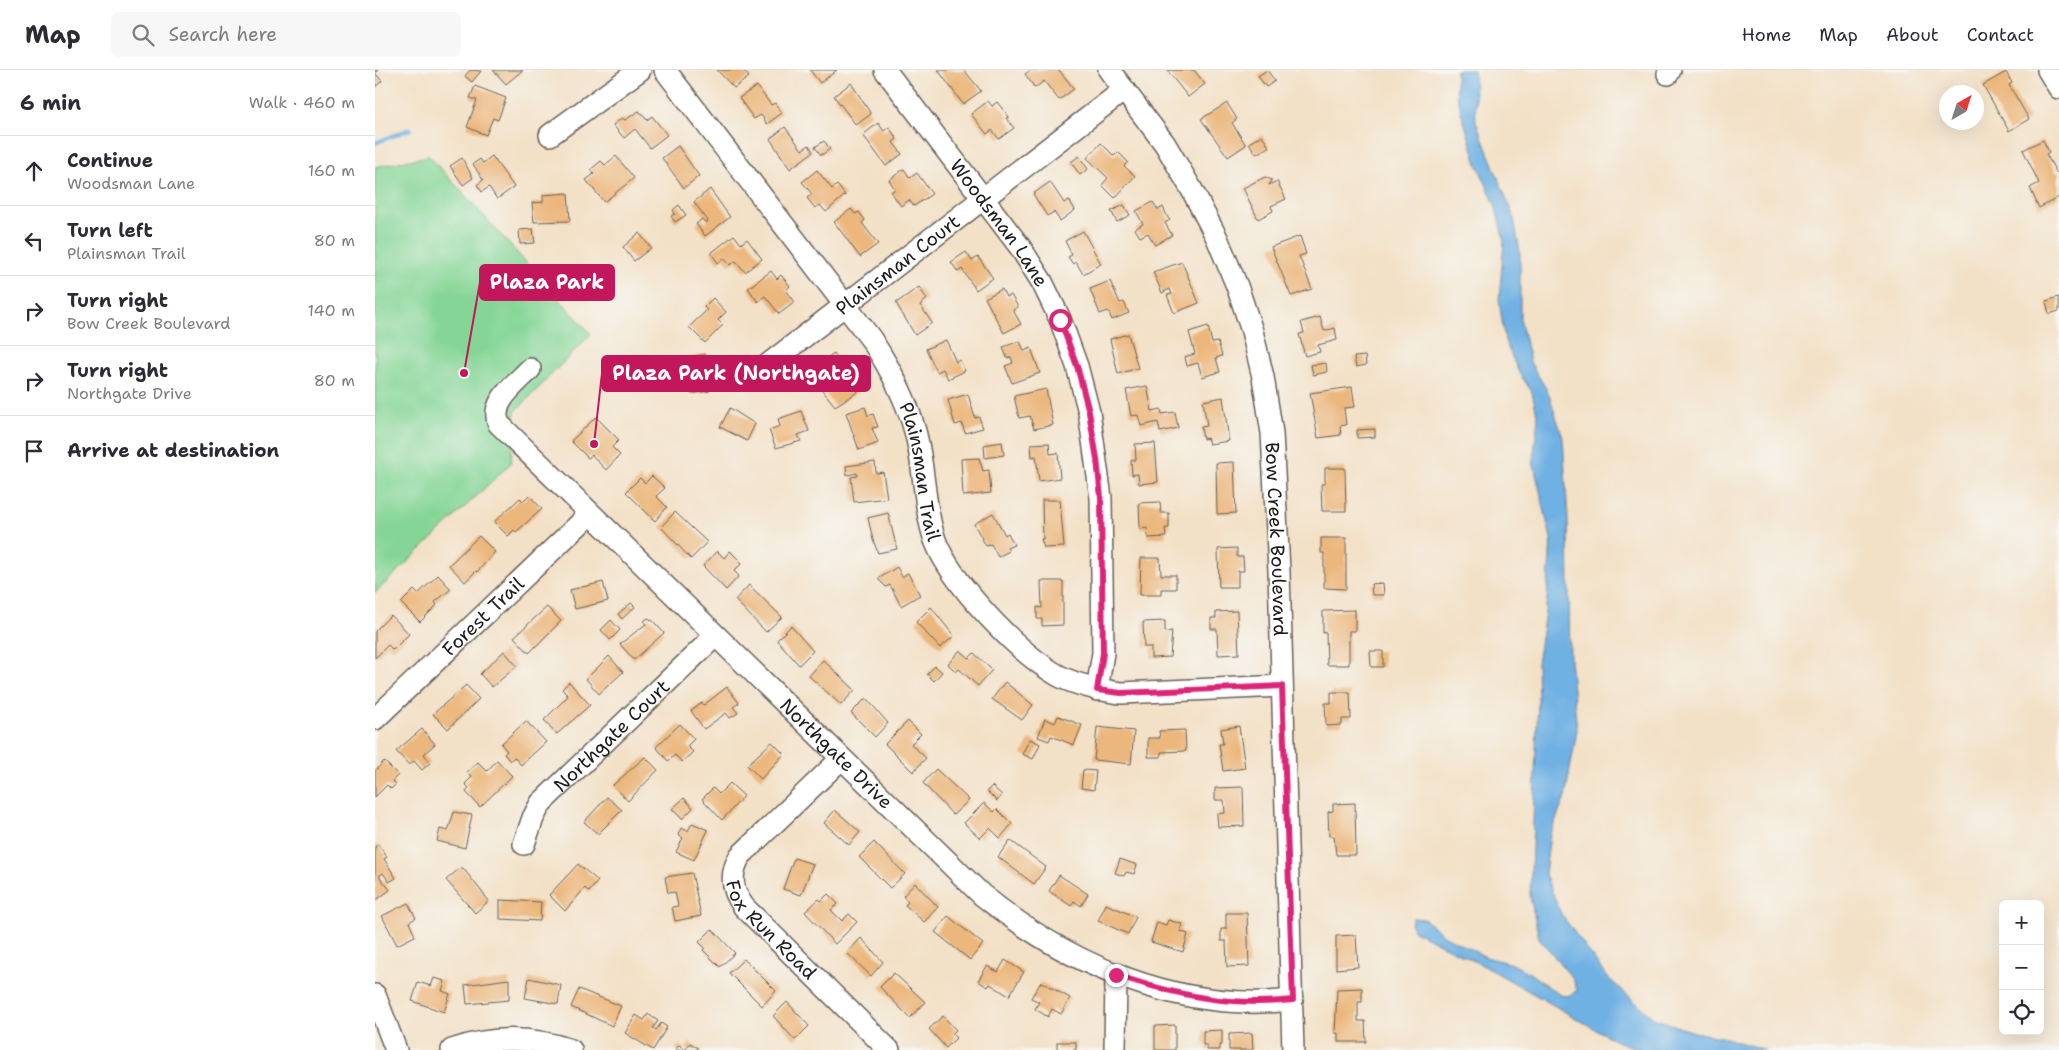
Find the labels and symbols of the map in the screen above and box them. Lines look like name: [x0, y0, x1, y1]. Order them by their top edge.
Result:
north arrow: [1939, 85, 1984, 130]
street label: Woodsman Lane: [945, 154, 1054, 291]
street label: Plainsman Court: [830, 209, 965, 321]
callout: Plaza Park: [480, 265, 614, 300]
text: Plaza Park: [490, 269, 604, 295]
route start: [1049, 309, 1072, 332]
callout: Plaza Park (Northgate): [602, 356, 870, 391]
text: Plaza Park (Northgate): [612, 360, 860, 386]
street label: Plainsman Trail: [894, 398, 947, 544]
street label: Bow Creek Boulevard: [1260, 442, 1293, 637]
street label: Forest Trail: [437, 571, 529, 661]
street label: Northgate Court: [548, 674, 675, 797]
street label: Northgate Drive: [775, 693, 898, 814]
street label: Fox Run Road: [721, 878, 822, 985]
route end: [1105, 964, 1128, 987]

